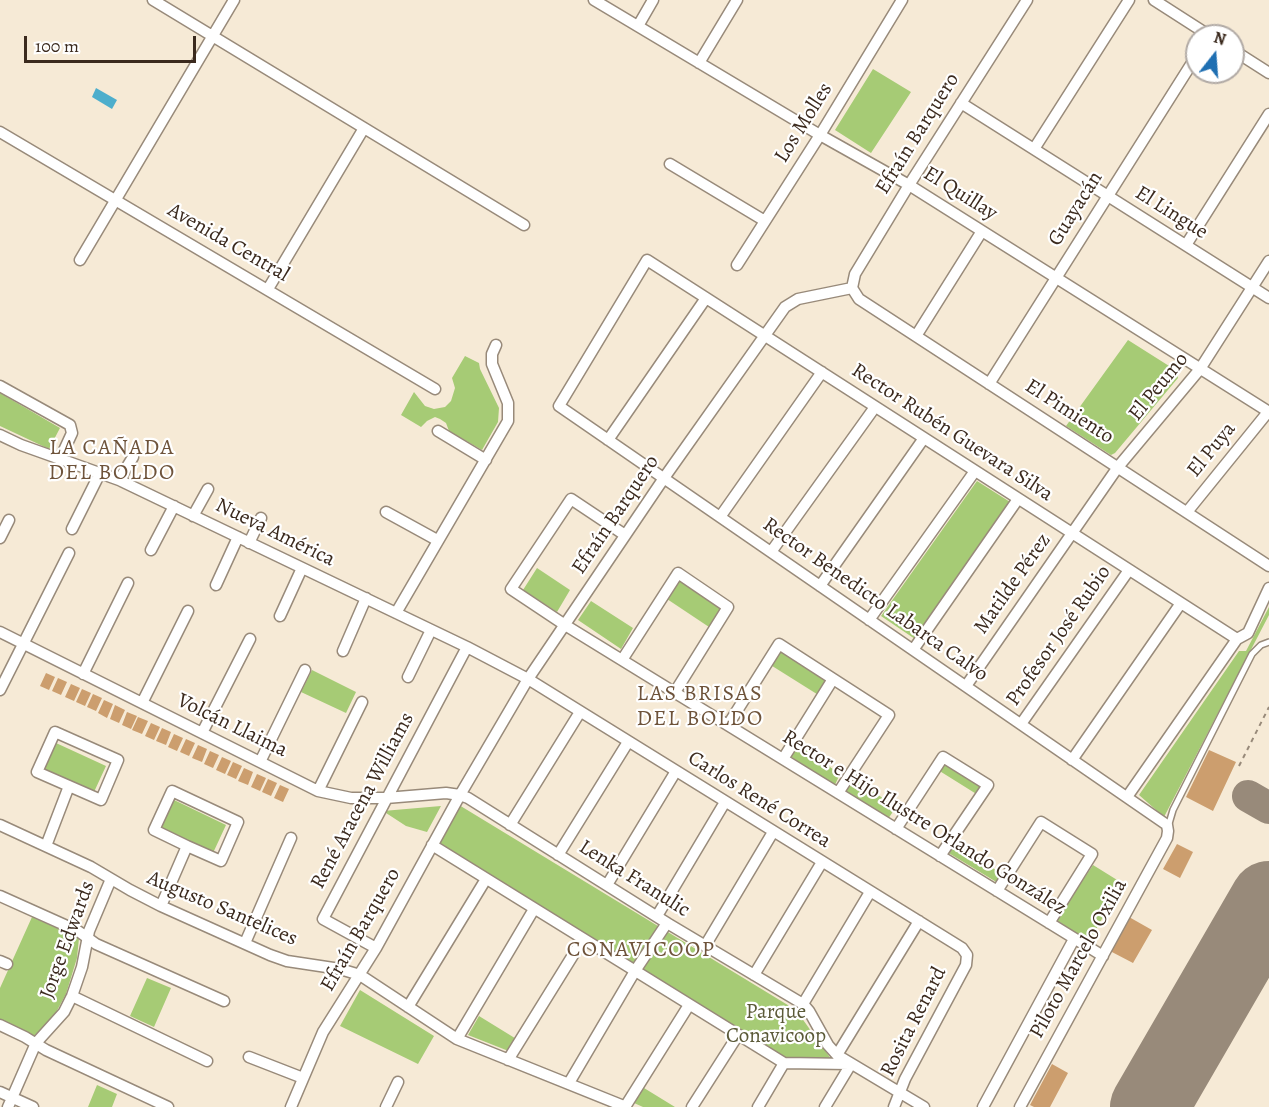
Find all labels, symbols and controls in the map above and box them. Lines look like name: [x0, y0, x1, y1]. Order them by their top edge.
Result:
scale bar: [27, 24, 200, 62]
north arrow: [1185, 24, 1245, 84]
text: N: [1211, 26, 1228, 51]
text: 100 m: [35, 34, 79, 58]
street label: Efraín Barquero: [871, 69, 965, 199]
street label: Los Molles: [770, 78, 838, 168]
street label: El Quillay: [918, 161, 1002, 227]
street label: Guayacán: [1043, 167, 1109, 251]
street label: El Lingue: [1130, 181, 1212, 245]
street label: Avenida Central: [163, 198, 293, 288]
street label: El Peumo: [1124, 348, 1194, 426]
street label: Rector Rubén Guevara Silva: [847, 358, 1057, 508]
street label: El Pimiento: [1020, 374, 1118, 450]
street label: El Puya: [1182, 417, 1242, 483]
district label: LA CAÑADA DEL BOLDO: [48, 436, 176, 488]
street label: Efraín Barquero: [567, 451, 665, 579]
street label: Nueva América: [211, 493, 339, 573]
street label: Rector Benedicto Labarca Calvo: [757, 512, 993, 688]
street label: Matilde Pérez: [969, 529, 1057, 639]
street label: Profesor José Rubio: [1001, 561, 1117, 711]
district label: LAS BRISAS DEL BOLDO: [636, 682, 764, 734]
street label: Volcán Llaima: [173, 688, 291, 764]
street label: René Aracena Williams: [306, 709, 420, 893]
street label: Rector e Hijo Ilustre Orlando González: [777, 725, 1071, 921]
street label: Carlos René Correa: [683, 746, 835, 854]
street label: Lenka Franulic: [574, 835, 694, 923]
street label: Efraín Barquero: [316, 864, 406, 996]
street label: Augusto Santelices: [143, 866, 301, 952]
street label: Piloto Marcelo Oxilia: [1025, 875, 1133, 1043]
street label: Jorge Edwards: [35, 878, 101, 1002]
district label: CONAVICOOP: [567, 938, 715, 964]
street label: Rosita Renard: [876, 963, 952, 1081]
park label: Parque Conavicoop: [726, 1000, 826, 1050]

